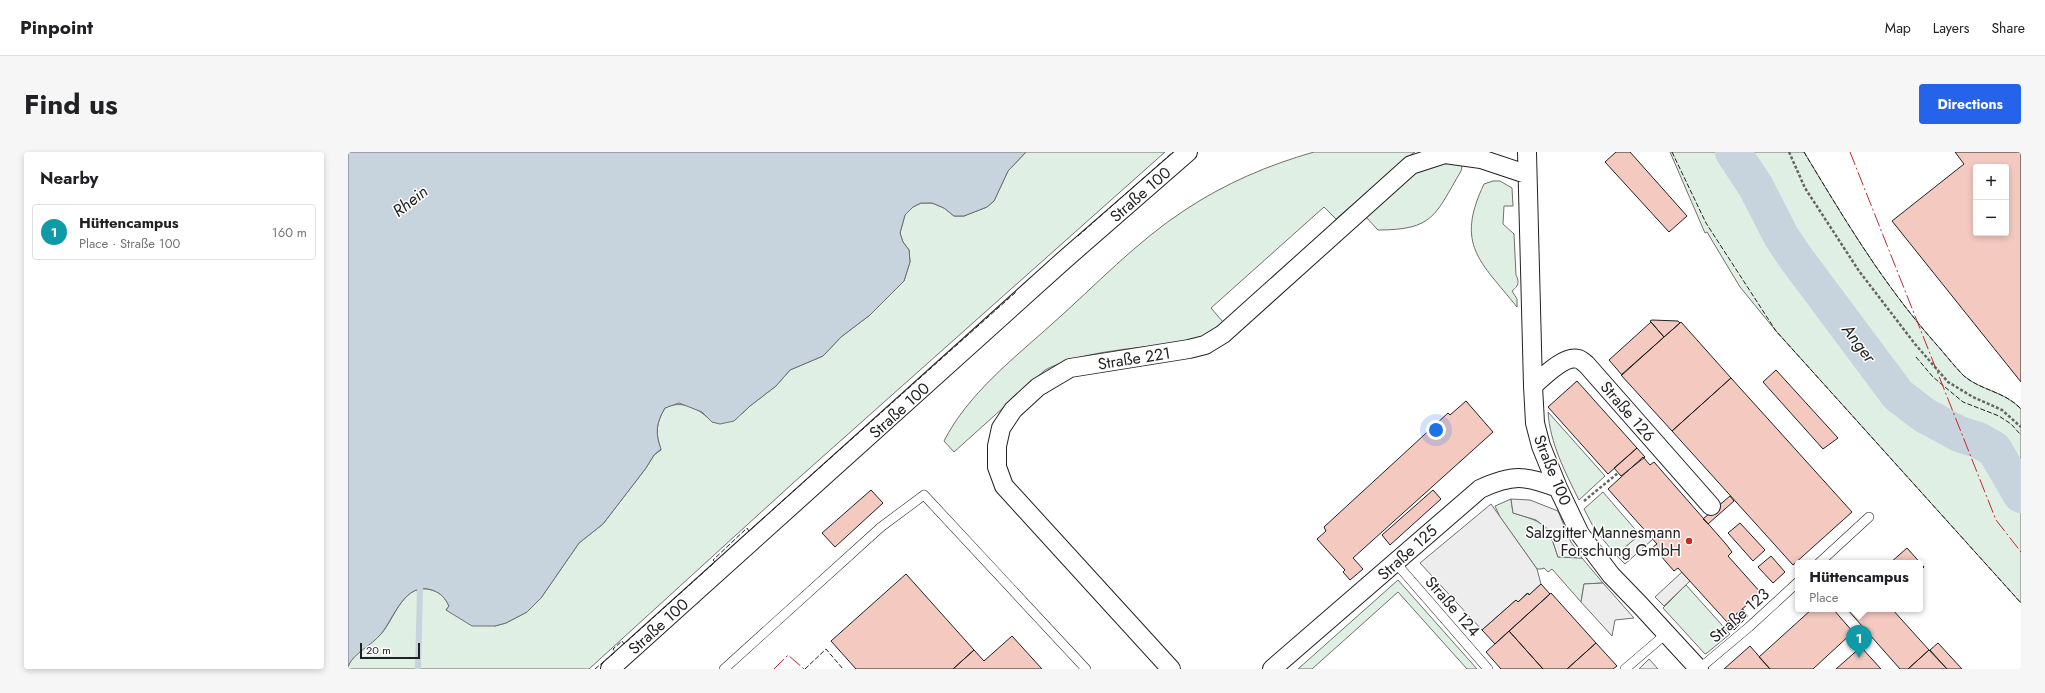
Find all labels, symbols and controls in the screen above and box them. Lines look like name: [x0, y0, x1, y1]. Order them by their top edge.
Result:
text: Pinpoint: [20, 14, 93, 41]
text: Map: [1885, 18, 1911, 38]
text: Layers: [1933, 18, 1969, 38]
text: Share: [1991, 18, 2025, 38]
text: Find us: [24, 84, 118, 125]
button: Directions: [1919, 84, 2021, 124]
street label: Straße 100: [1105, 161, 1176, 227]
map controls: [1973, 164, 2009, 236]
button: +: [1973, 164, 2009, 200]
text: Nearby: [40, 166, 98, 190]
water label: Rhein: [387, 179, 433, 223]
button: −: [1973, 200, 2009, 236]
text: Hüttencampus: [79, 212, 179, 234]
text: 1: [51, 223, 57, 242]
text: 160 m: [272, 223, 307, 242]
text: Place · Straße 100: [79, 234, 180, 253]
water label: Anger: [1836, 318, 1882, 368]
street label: Straße 221: [1096, 341, 1172, 376]
street label: Straße 126: [1595, 376, 1660, 447]
street label: Straße 100: [864, 377, 935, 444]
your location: [1426, 420, 1446, 440]
street label: Straße 100: [1528, 431, 1577, 509]
street label: Straße 125: [1372, 519, 1442, 585]
place label: Salzgitter Mannesmann Forschung GmbH: [1525, 521, 1681, 562]
marker: Salzgitter Mannesmann Forschung GmbH: [1684, 536, 1694, 546]
popup: [1795, 560, 1923, 612]
text: Hüttencampus: [1809, 566, 1909, 588]
street label: Straße 124: [1420, 571, 1485, 642]
street label: Straße 123: [1704, 583, 1775, 648]
text: Place: [1809, 588, 1838, 607]
street label: Straße 100: [623, 593, 694, 660]
pin: 1: [1846, 625, 1872, 658]
scale bar: [360, 641, 420, 660]
text: 20 m: [366, 642, 391, 658]

